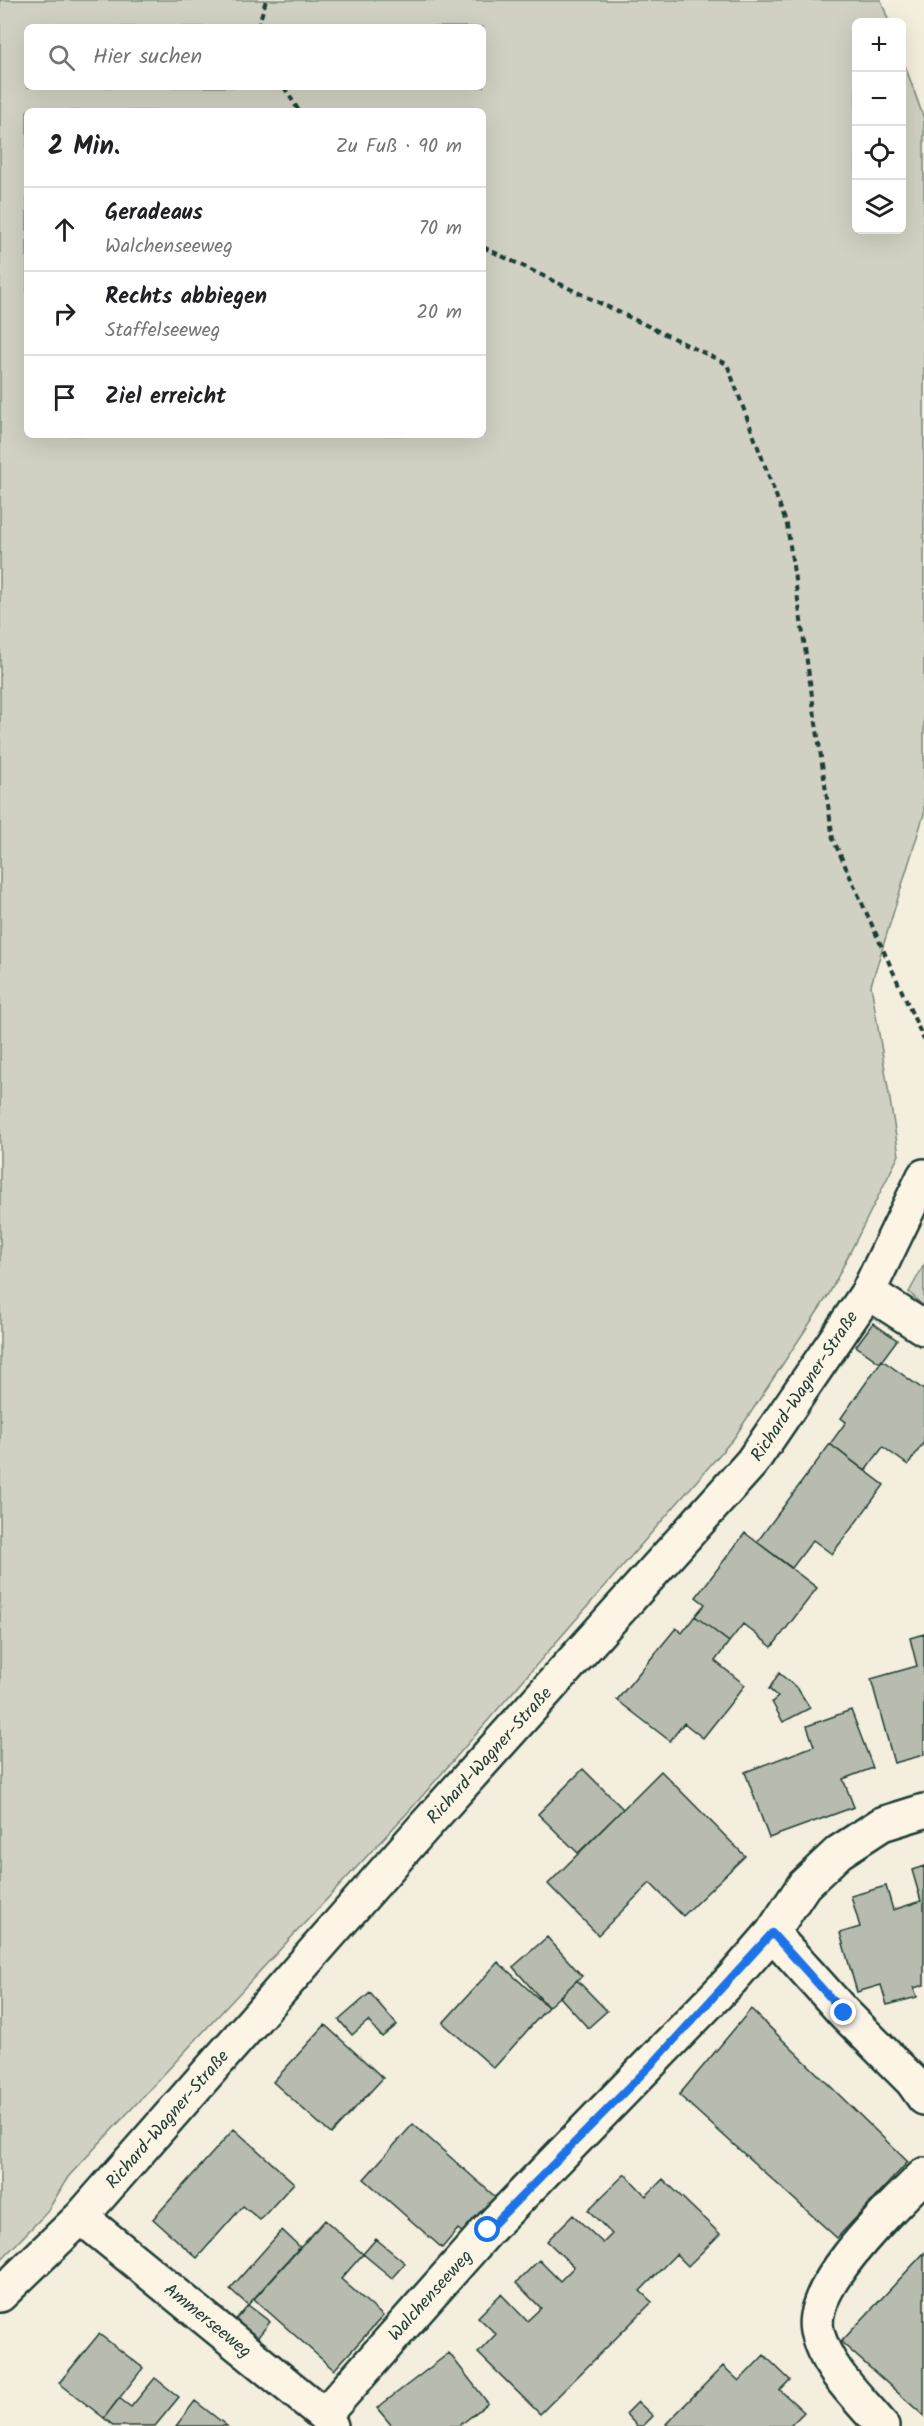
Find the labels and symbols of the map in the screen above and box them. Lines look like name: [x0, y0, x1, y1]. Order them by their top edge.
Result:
street label: Richard-Wagner-Straße: [744, 1306, 867, 1468]
street label: Richard-Wagner-Straße: [420, 1681, 560, 1831]
route end: [830, 1999, 856, 2025]
street label: Richard-Wagner-Straße: [99, 2044, 237, 2196]
route start: [474, 2216, 500, 2242]
street label: Walchenseeweg: [382, 2244, 480, 2348]
street label: Ammerseeweg: [157, 2276, 257, 2366]

